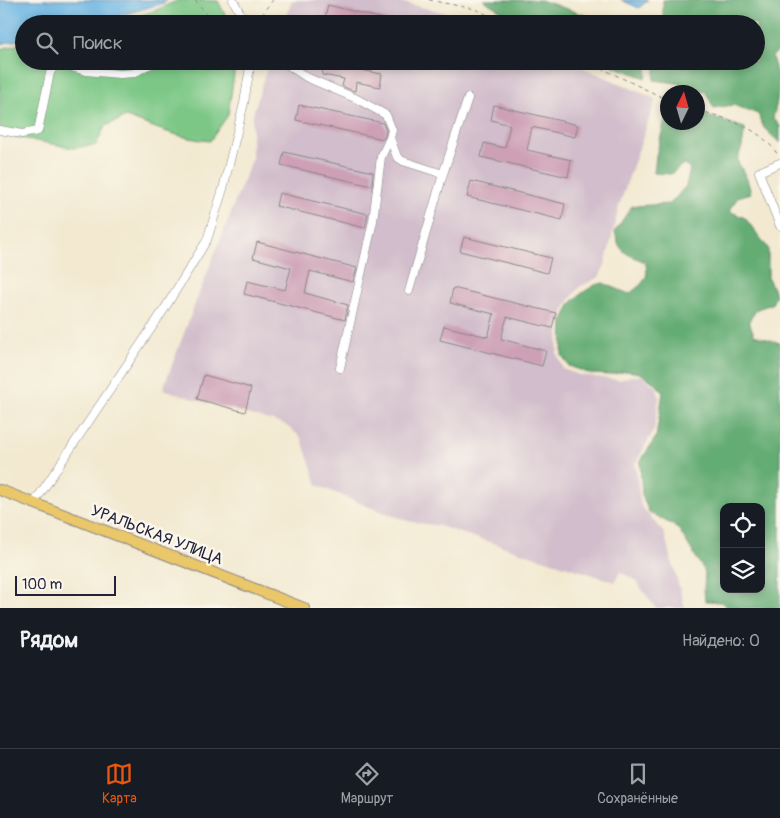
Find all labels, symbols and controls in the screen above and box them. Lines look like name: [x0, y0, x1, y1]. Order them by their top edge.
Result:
search box: [15, 15, 765, 70]
icon: search: [33, 29, 61, 57]
text: Поиск: [73, 31, 123, 55]
north arrow: [660, 85, 705, 130]
street label: УРАЛЬСКАЯ УЛИЦА: [88, 501, 226, 569]
map controls: [720, 503, 765, 593]
button: locate: [720, 503, 765, 548]
button: layers: [720, 548, 765, 593]
scale bar: [15, 573, 116, 596]
text: 100 m: [22, 576, 62, 593]
text: Рядом: [20, 627, 78, 654]
text: Найдено: 0: [682, 631, 760, 651]
tab: Карта: [102, 760, 137, 807]
tab: Маршрут: [341, 760, 393, 807]
tab: Сохранённые: [597, 760, 678, 807]

